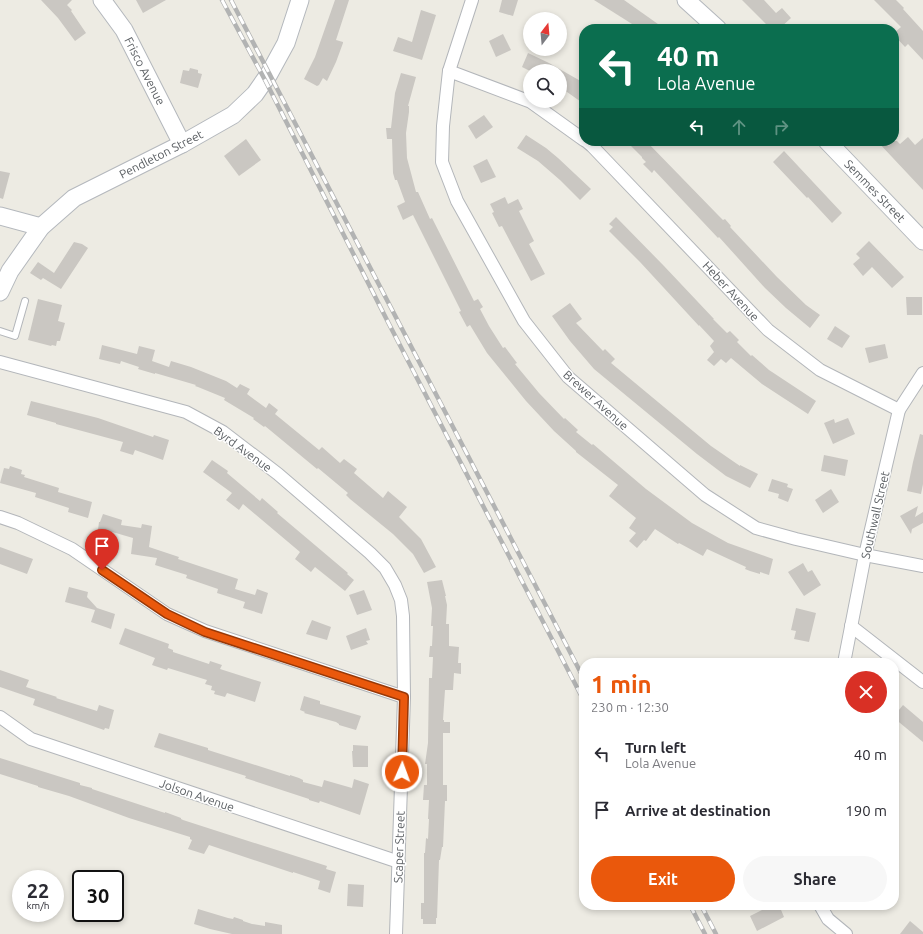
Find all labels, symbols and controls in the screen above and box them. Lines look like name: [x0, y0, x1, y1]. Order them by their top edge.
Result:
north arrow: [523, 12, 567, 56]
map controls: [523, 12, 567, 108]
street label: Frisco Avenue: [122, 35, 168, 107]
icon: left: [591, 40, 643, 92]
text: 40 m: [657, 40, 719, 71]
button: search: [523, 64, 567, 108]
text: Lola Avenue: [657, 73, 755, 93]
icon: left: [686, 116, 708, 138]
icon: ahead: [728, 116, 750, 138]
icon: right: [770, 116, 792, 138]
street label: Pendleton Street: [117, 127, 205, 181]
street label: Semmes Street: [842, 157, 908, 225]
street label: Heber Avenue: [700, 259, 762, 323]
street label: Brewer Avenue: [561, 368, 631, 432]
street label: Byrd Avenue: [212, 424, 274, 474]
street label: Southwall Street: [859, 470, 891, 560]
pin: [85, 529, 119, 570]
icon: arrive: [91, 535, 113, 557]
text: 1 min: [591, 671, 652, 698]
button: close: [845, 671, 887, 713]
text: 230 m · 12:30: [591, 700, 669, 714]
text: Turn left: [625, 739, 686, 756]
icon: left: [591, 743, 613, 765]
text: 40 m: [854, 746, 887, 763]
position arrow: [381, 751, 423, 793]
text: Lola Avenue: [625, 756, 696, 770]
street label: Jolson Avenue: [158, 776, 236, 814]
icon: arrive: [591, 799, 613, 821]
text: Arrive at destination: [625, 802, 771, 819]
text: 190 m: [845, 802, 887, 819]
street label: Scaper Street: [391, 810, 407, 883]
button: Exit: [591, 856, 735, 902]
button: Share: [743, 856, 887, 902]
speed limit sign: 30: [72, 870, 124, 922]
text: 22: [27, 879, 49, 902]
text: km/h: [26, 900, 50, 911]

